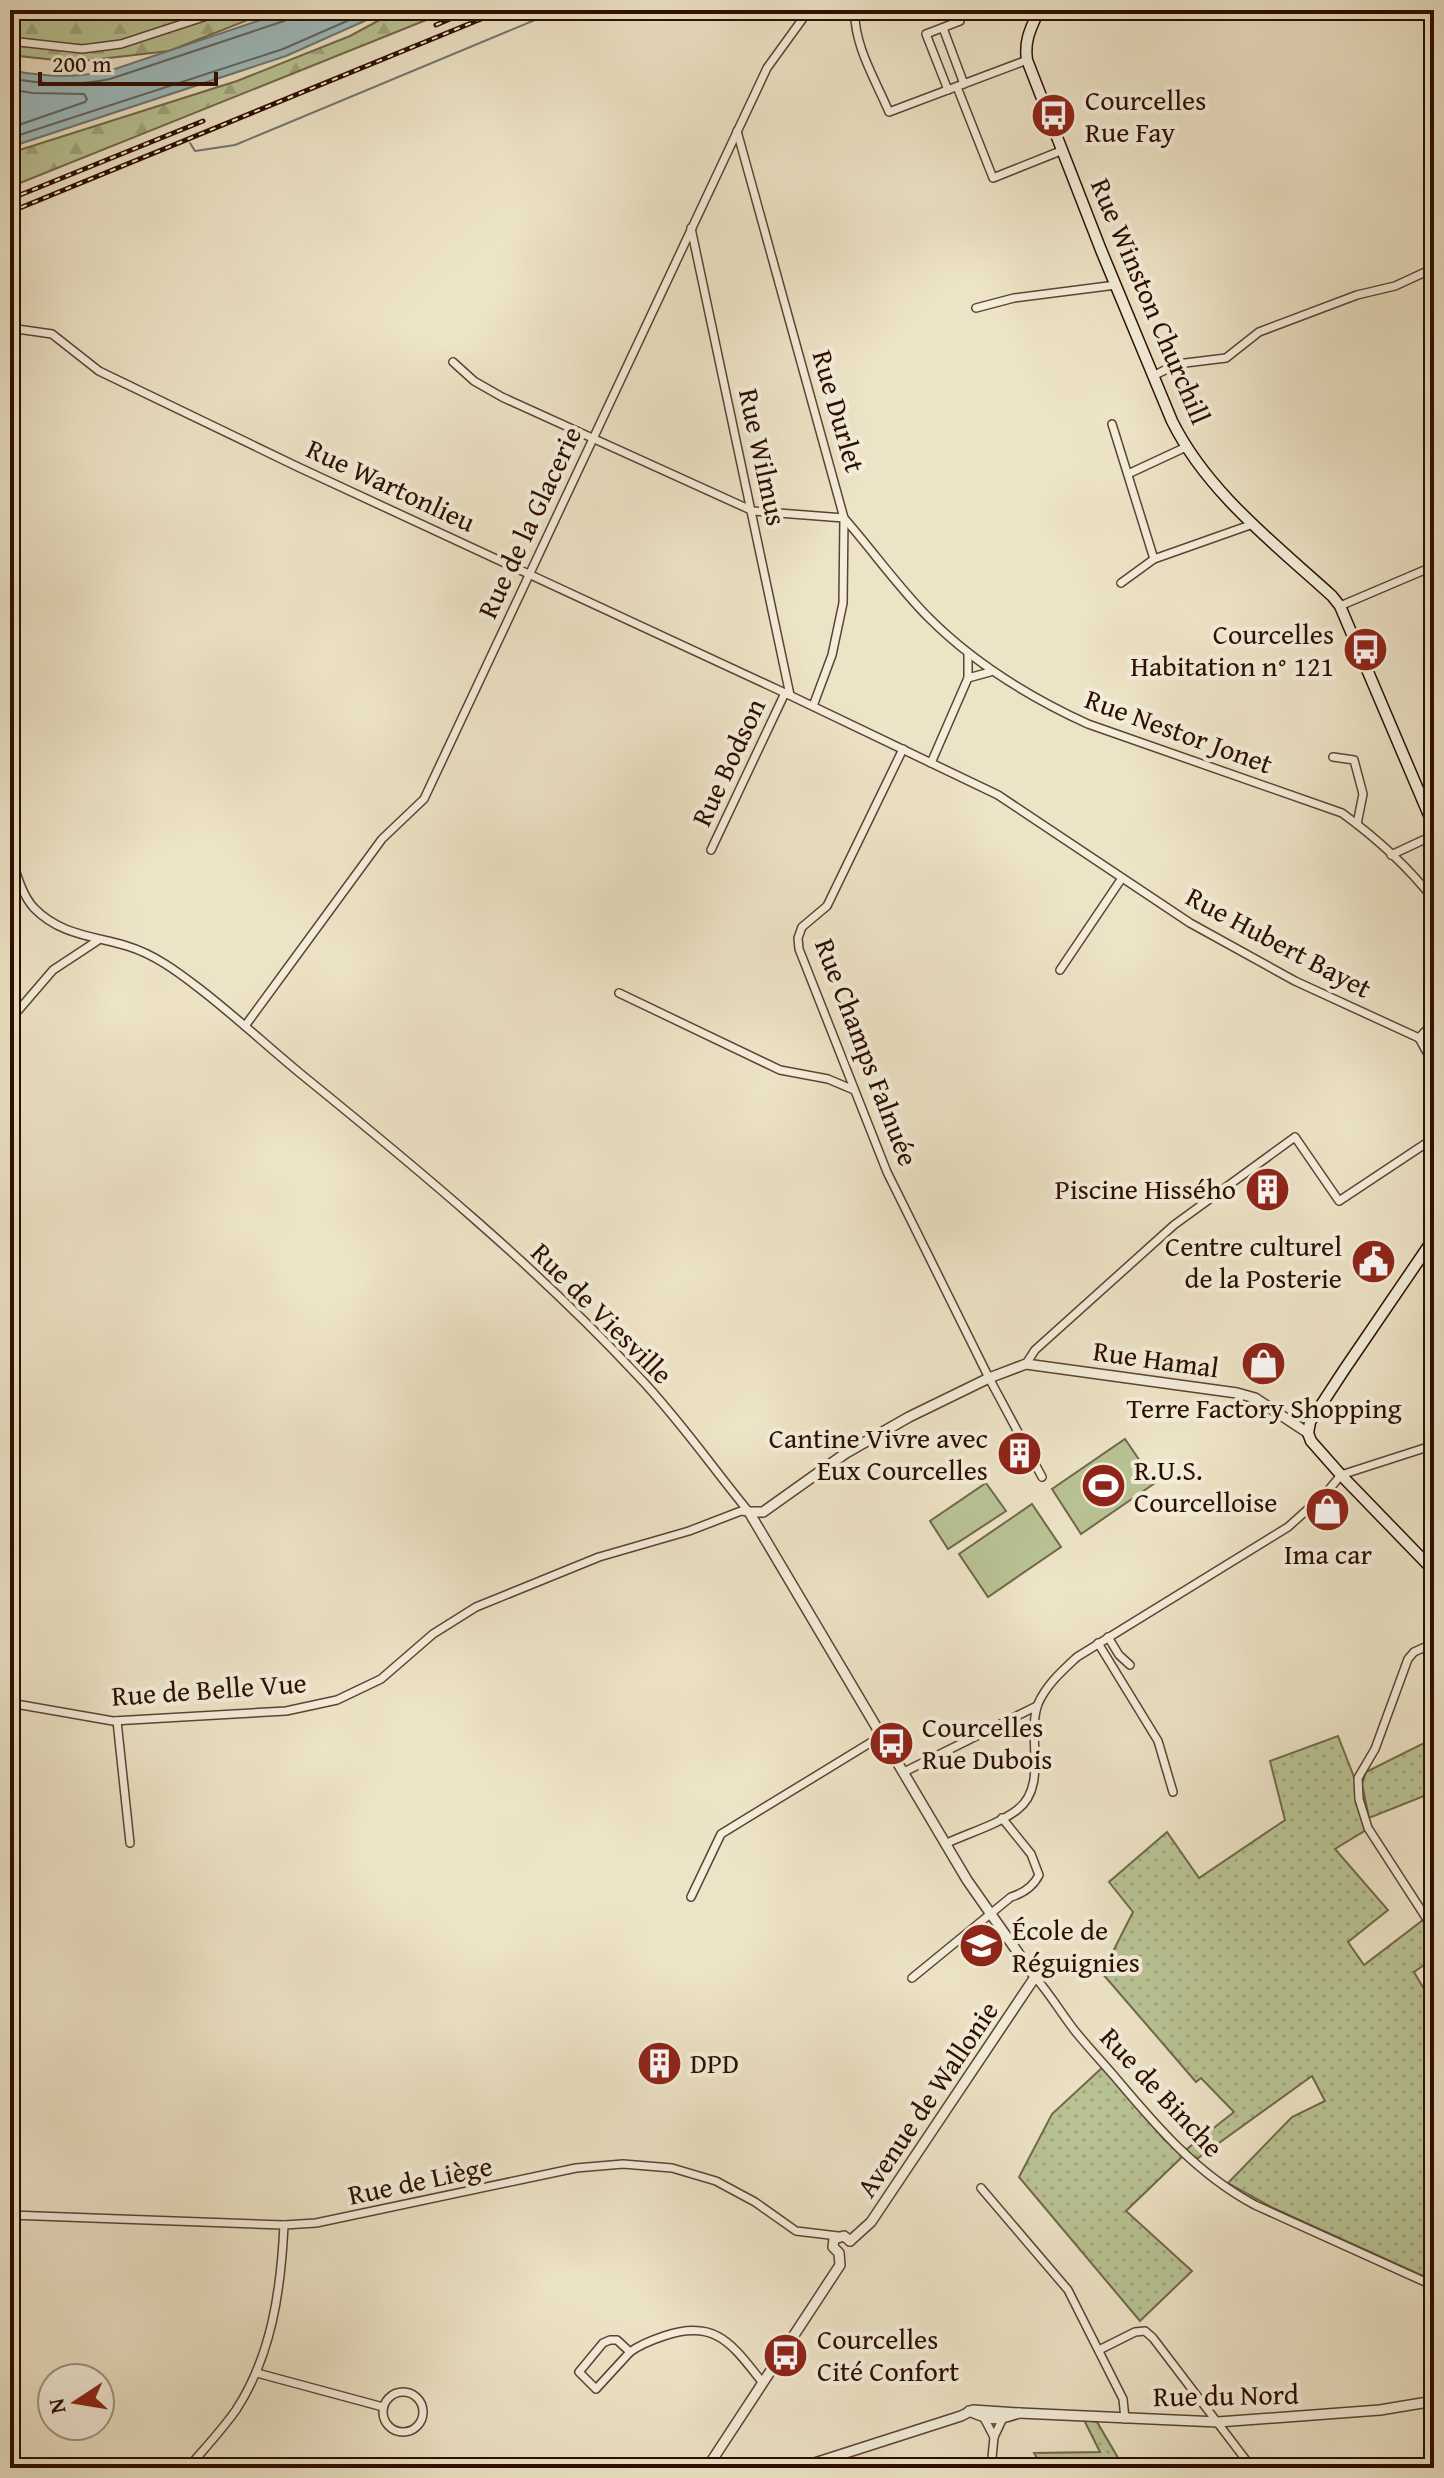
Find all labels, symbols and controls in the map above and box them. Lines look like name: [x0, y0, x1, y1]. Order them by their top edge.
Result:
scale bar: [40, 36, 216, 86]
text: 200 m: [52, 46, 112, 81]
place label: Courcelles Rue Fay: [1085, 79, 1206, 152]
bus stop icon: Courcelles Rue Fay: [1030, 92, 1078, 140]
street label: Rue Winston Churchill: [1081, 171, 1222, 430]
street label: Rue Durlet: [803, 345, 876, 477]
street label: Rue Wilmus: [729, 385, 798, 529]
street label: Rue de la Glacerie: [466, 419, 591, 625]
street label: Rue Wartonlieu: [300, 428, 482, 542]
place label: Courcelles Habitation n° 121: [1130, 613, 1334, 686]
bus stop icon: Courcelles Habitation n° 121: [1341, 626, 1389, 674]
street label: Rue Nestor Jonet: [1080, 678, 1279, 783]
street label: Rue Bodson: [680, 691, 775, 832]
street label: Rue Hubert Bayet: [1179, 875, 1379, 1008]
street label: Rue Champs Falnuée: [805, 932, 930, 1172]
building icon: Piscine Hissého: [1243, 1165, 1291, 1213]
place label: Piscine Hissého: [1055, 1168, 1236, 1209]
place label: Centre culturel de la Posterie: [1165, 1225, 1342, 1298]
street label: Rue de Viesville: [522, 1232, 683, 1393]
public building icon: Centre culturel de la Posterie: [1349, 1238, 1397, 1286]
street label: Rue Hamal: [1091, 1329, 1222, 1388]
shop icon: Terre Factory Shopping: [1240, 1339, 1288, 1387]
place label: Terre Factory Shopping: [1126, 1387, 1402, 1428]
place label: Cantine Vivre avec Eux Courcelles: [769, 1417, 988, 1490]
building icon: Cantine Vivre avec Eux Courcelles: [995, 1430, 1043, 1478]
place label: R.U.S. Courcelloise: [1134, 1449, 1277, 1522]
sports icon: R.U.S. Courcelloise: [1079, 1462, 1127, 1510]
shop icon: Ima car: [1304, 1485, 1352, 1533]
place label: Ima car: [1284, 1533, 1372, 1574]
street label: Rue de Belle Vue: [110, 1661, 308, 1716]
place label: Courcelles Rue Dubois: [922, 1706, 1052, 1779]
bus stop icon: Courcelles Rue Dubois: [867, 1719, 915, 1767]
place label: École de Réguignies: [1012, 1909, 1140, 1982]
school or university icon: École de Réguignies: [957, 1922, 1005, 1970]
street label: Avenue de Wallonie: [846, 1992, 1008, 2205]
street label: Rue de Binche: [1091, 2017, 1234, 2166]
building icon: DPD: [635, 2039, 683, 2087]
place label: DPD: [690, 2042, 739, 2083]
street label: Rue de Liège: [344, 2144, 496, 2215]
place label: Courcelles Cité Confort: [817, 2318, 959, 2391]
bus stop icon: Courcelles Cité Confort: [762, 2331, 810, 2379]
north arrow: [36, 2362, 116, 2442]
street label: Rue du Nord: [1153, 2373, 1299, 2416]
text: N: [39, 2395, 74, 2417]

